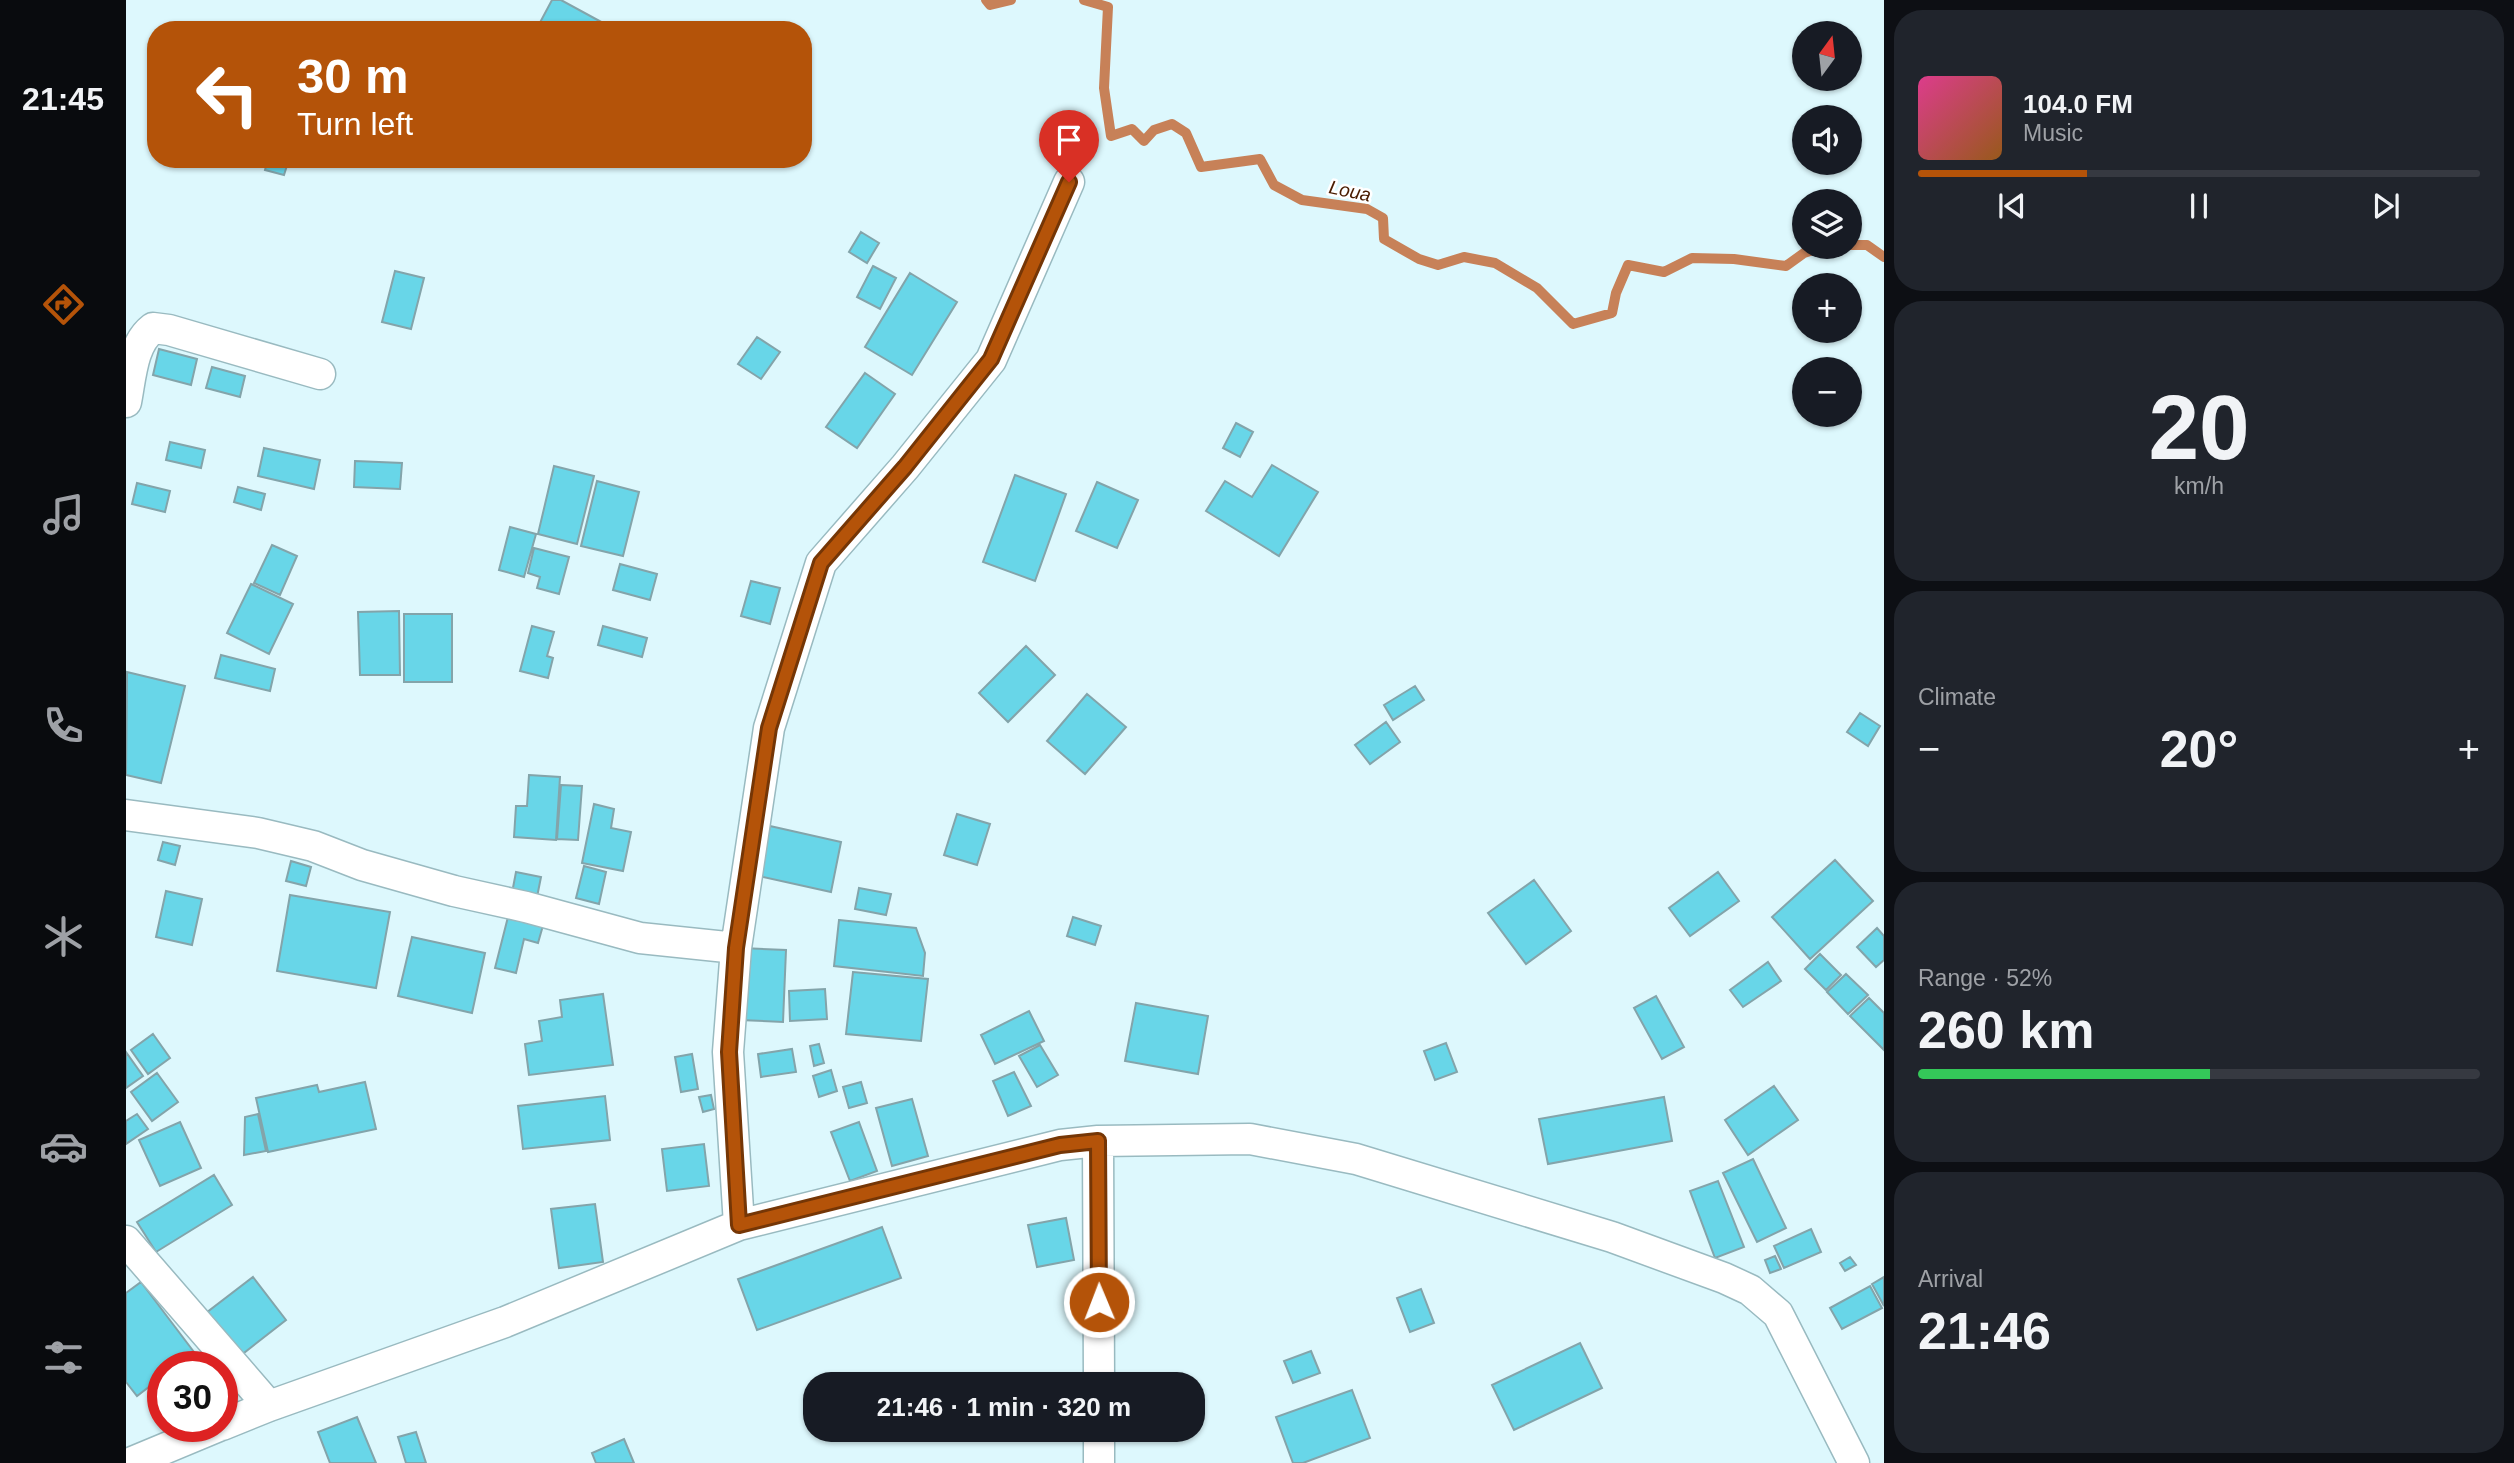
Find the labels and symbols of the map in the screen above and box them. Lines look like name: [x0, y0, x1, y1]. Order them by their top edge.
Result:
north arrow: [1792, 21, 1862, 91]
pin: [1039, 110, 1099, 182]
water label: Loua: [1327, 176, 1373, 206]
position arrow: [1062, 1265, 1136, 1339]
speed limit sign: 30: [147, 1351, 238, 1442]

